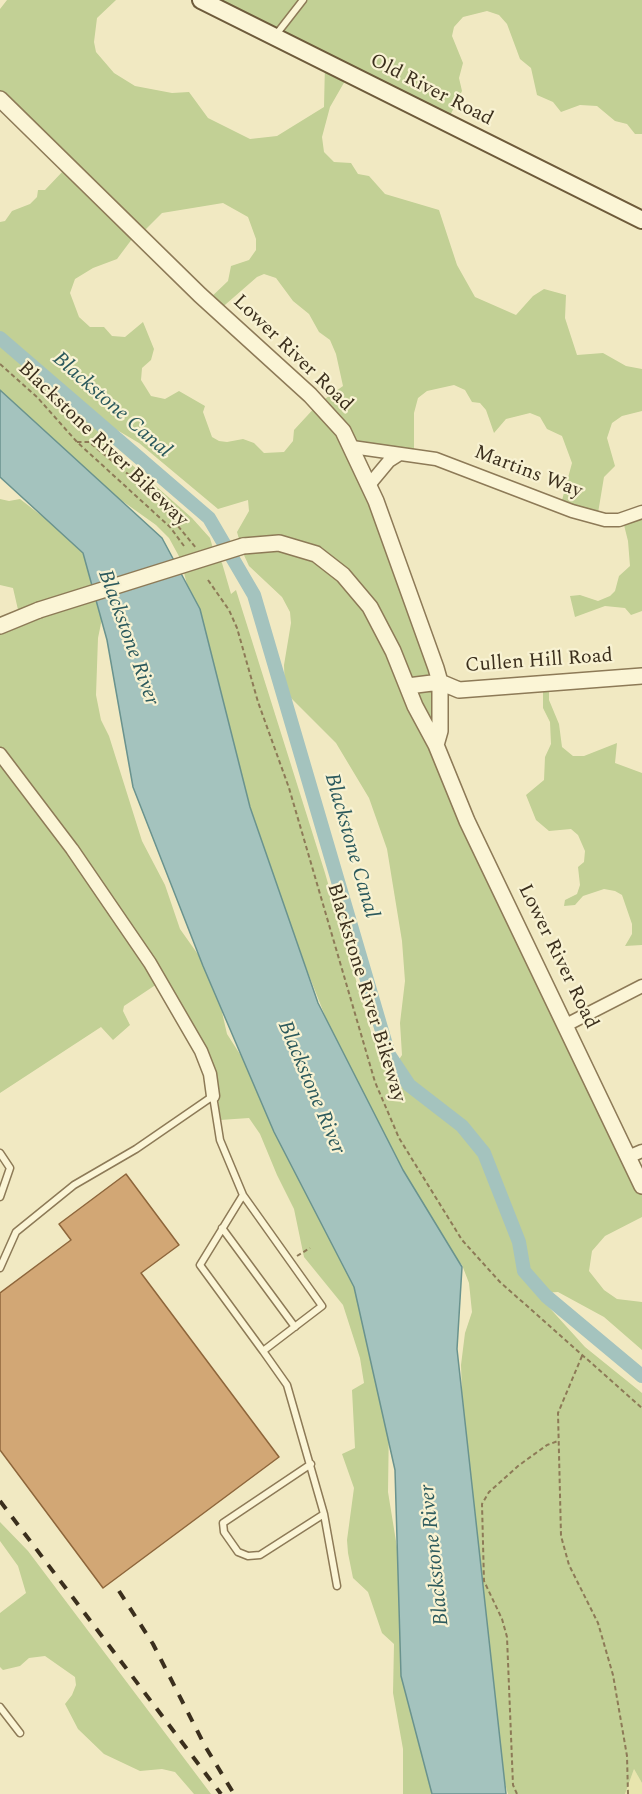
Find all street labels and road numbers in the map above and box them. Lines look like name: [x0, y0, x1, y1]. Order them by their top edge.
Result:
street label: Old River Road: [365, 50, 497, 132]
street label: Lower River Road: [227, 291, 357, 417]
street label: Blackstone River Bikeway: [12, 357, 192, 533]
street label: Martins Way: [470, 441, 586, 505]
street label: Cullen Hill Road: [464, 645, 614, 679]
street label: Blackstone River Bikeway: [320, 881, 410, 1105]
street label: Lower River Road: [512, 881, 602, 1033]

